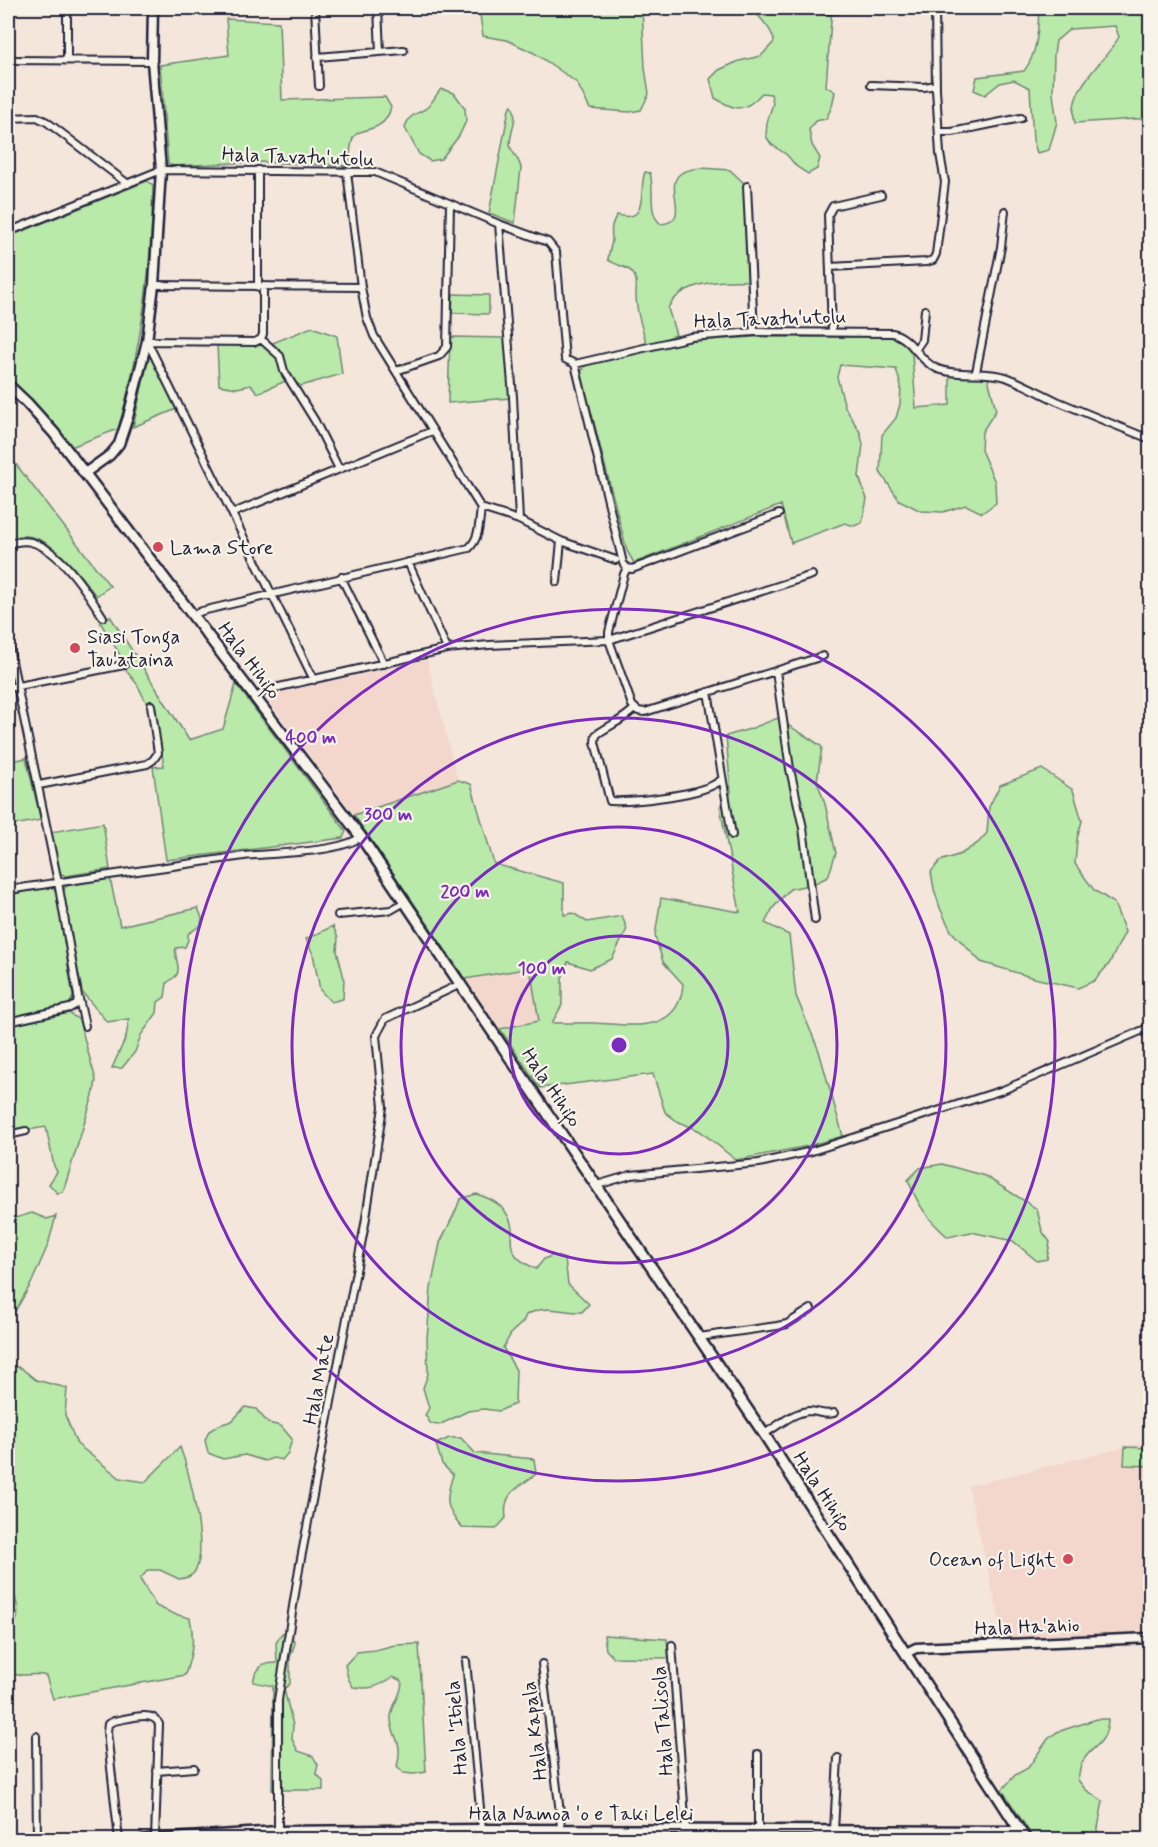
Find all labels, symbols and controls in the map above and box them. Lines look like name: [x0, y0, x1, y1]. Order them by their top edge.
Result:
street label: Hala Tavatu'utolu: [221, 141, 375, 174]
street label: Hala Tavatu'utolu: [693, 303, 847, 336]
place label: Lama Store: [170, 535, 274, 562]
marker: Lama Store: [151, 540, 165, 554]
street label: Hala Hihifo: [209, 617, 287, 706]
place label: Siasi Tonga Tau'ataina: [87, 624, 180, 674]
marker: Siasi Tonga Tau'ataina: [68, 641, 82, 655]
text: 400 m: [286, 726, 336, 750]
text: 300 m: [364, 803, 412, 827]
text: 200 m: [440, 880, 490, 904]
text: 100 m: [518, 957, 566, 981]
centre of rings: [609, 1035, 629, 1055]
street label: Hala Hihifo: [513, 1043, 587, 1134]
street label: Hala Mate: [297, 1331, 342, 1427]
street label: Hala Hihifo: [784, 1447, 858, 1538]
place label: Ocean of Light: [929, 1547, 1056, 1576]
marker: Ocean of Light: [1061, 1552, 1075, 1566]
street label: Hala Ha'ahio: [974, 1612, 1080, 1643]
street label: Hala Talisola: [646, 1665, 681, 1777]
street label: Hala 'Itiela: [440, 1679, 475, 1776]
street label: Hala Kapala: [516, 1680, 555, 1782]
street label: Hala Namoa 'o e Taki Lelei: [469, 1801, 693, 1828]

